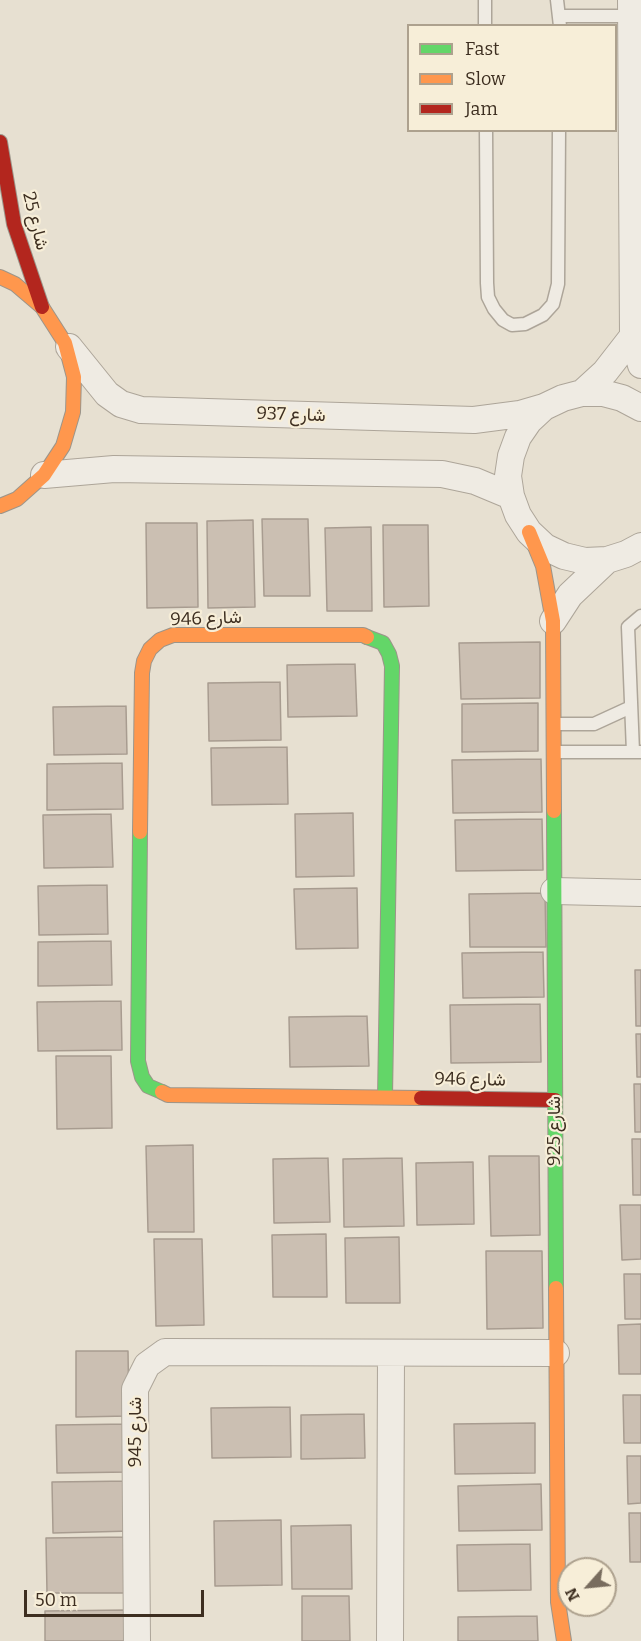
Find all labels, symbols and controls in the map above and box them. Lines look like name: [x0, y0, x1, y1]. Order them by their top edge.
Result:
legend: [407, 24, 617, 132]
text: Fast: [465, 38, 500, 60]
text: Slow: [465, 68, 505, 90]
text: Jam: [465, 98, 498, 120]
street label: شارع 25: [17, 190, 53, 252]
street label: شارع 937: [256, 403, 326, 427]
street label: شارع 946: [170, 607, 242, 631]
street label: شارع 946: [434, 1069, 506, 1091]
street label: شارع 925: [544, 1096, 566, 1166]
street label: شارع 945: [125, 1397, 147, 1467]
north arrow: [557, 1557, 617, 1617]
scale bar: [27, 1578, 207, 1616]
text: N: [561, 1585, 584, 1604]
text: 50 m: [35, 1589, 77, 1611]

